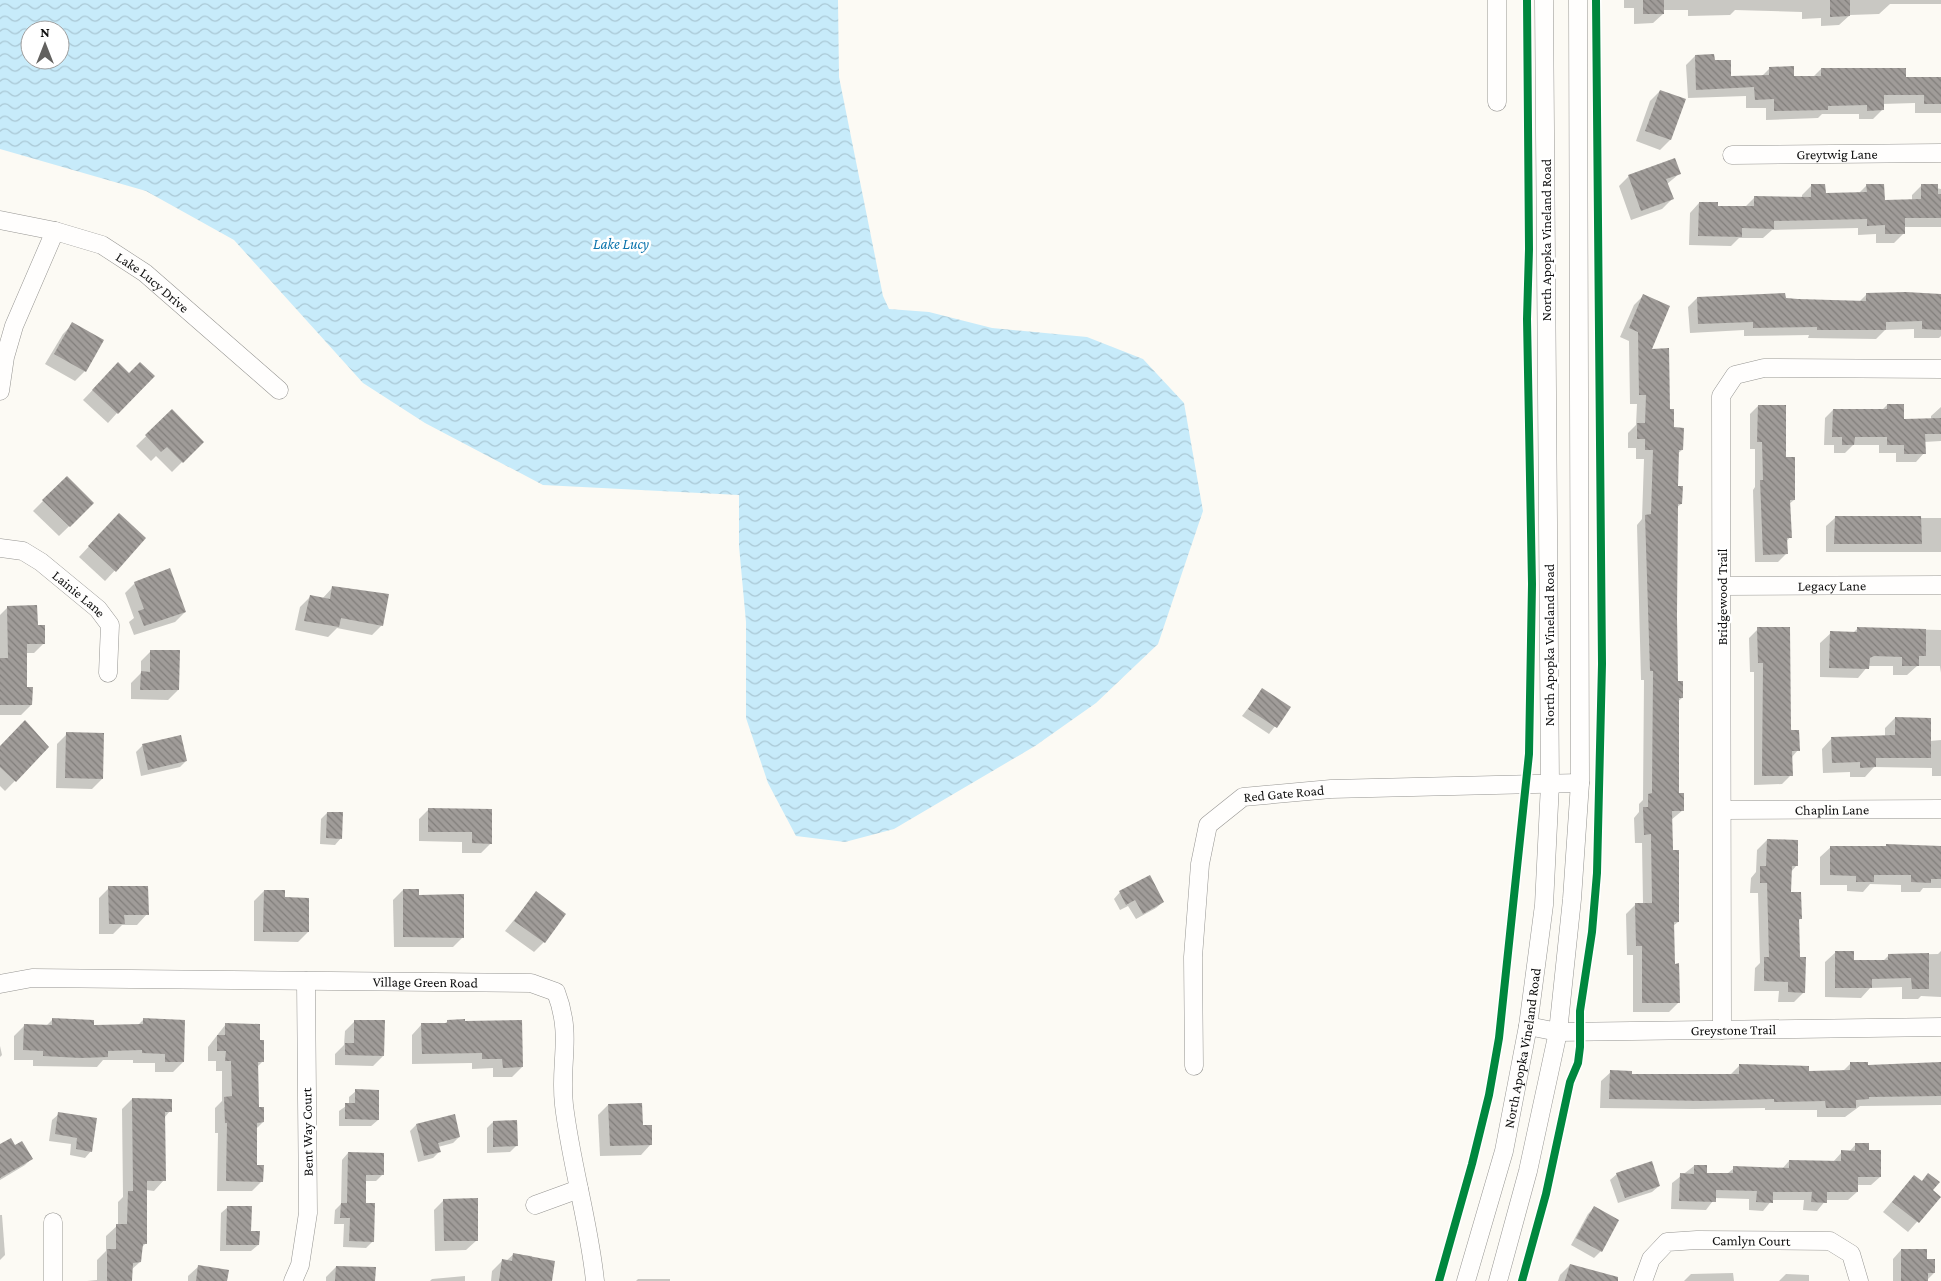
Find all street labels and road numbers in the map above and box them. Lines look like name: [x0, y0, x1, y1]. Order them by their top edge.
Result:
street label: Greytwig Lane: [1796, 146, 1878, 162]
street label: North Apopka Vineland Road: [1538, 158, 1554, 321]
street label: Lake Lucy Drive: [113, 248, 192, 316]
street label: Bridgewood Trail: [1714, 548, 1730, 645]
street label: North Apopka Vineland Road: [1541, 563, 1557, 726]
street label: Lainie Lane: [49, 567, 109, 620]
street label: Legacy Lane: [1798, 577, 1866, 594]
street label: Red Gate Road: [1243, 782, 1326, 805]
street label: Chaplin Lane: [1795, 801, 1869, 818]
street label: North Apopka Vineland Road: [1501, 966, 1544, 1130]
street label: Village Green Road: [373, 973, 479, 990]
street label: Greystone Trail: [1691, 1021, 1777, 1038]
street label: Bent Way Court: [298, 1087, 316, 1176]
street label: Camlyn Court: [1712, 1232, 1791, 1249]

